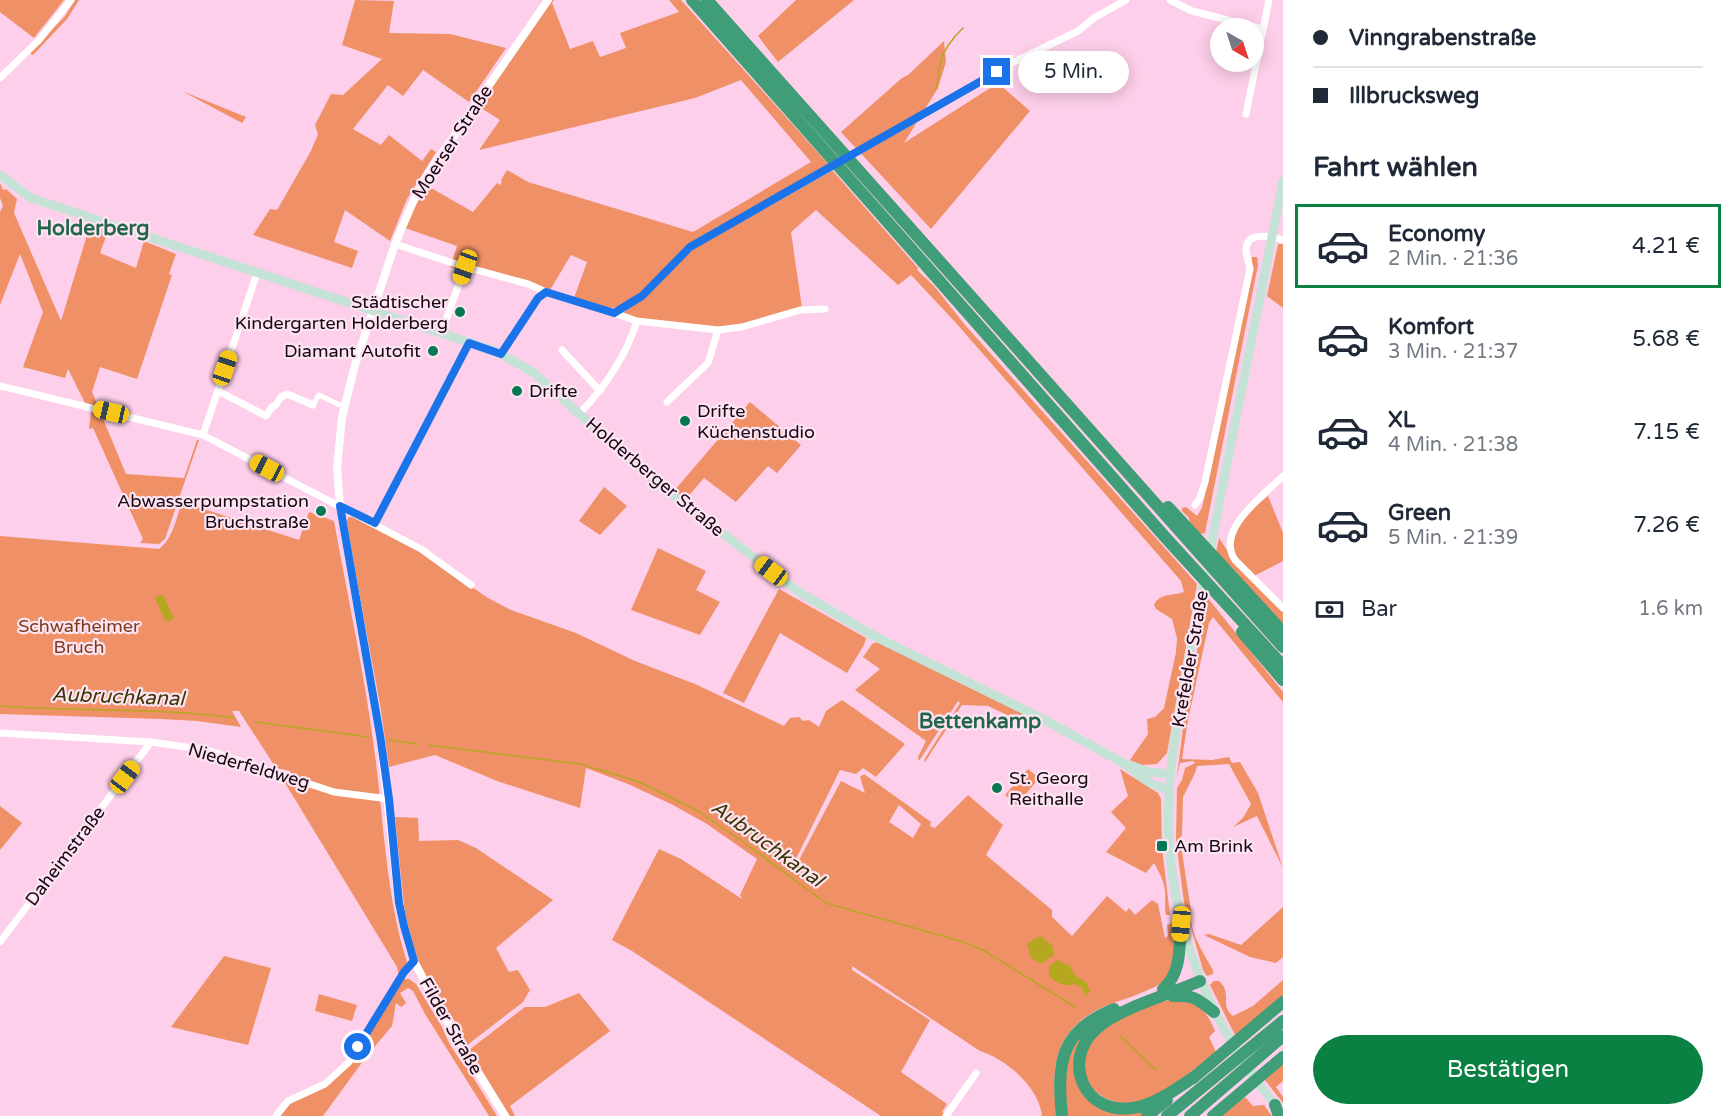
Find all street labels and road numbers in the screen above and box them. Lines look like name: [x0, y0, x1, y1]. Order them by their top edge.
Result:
street label: Moerser Straße: [407, 81, 497, 203]
street label: Holderberger Straße: [581, 413, 729, 541]
street label: Krefelder Straße: [1167, 589, 1213, 729]
street label: Niederfeldweg: [186, 738, 312, 794]
street label: Daheimstraße: [20, 802, 110, 910]
street label: Filder Straße: [414, 973, 488, 1079]

